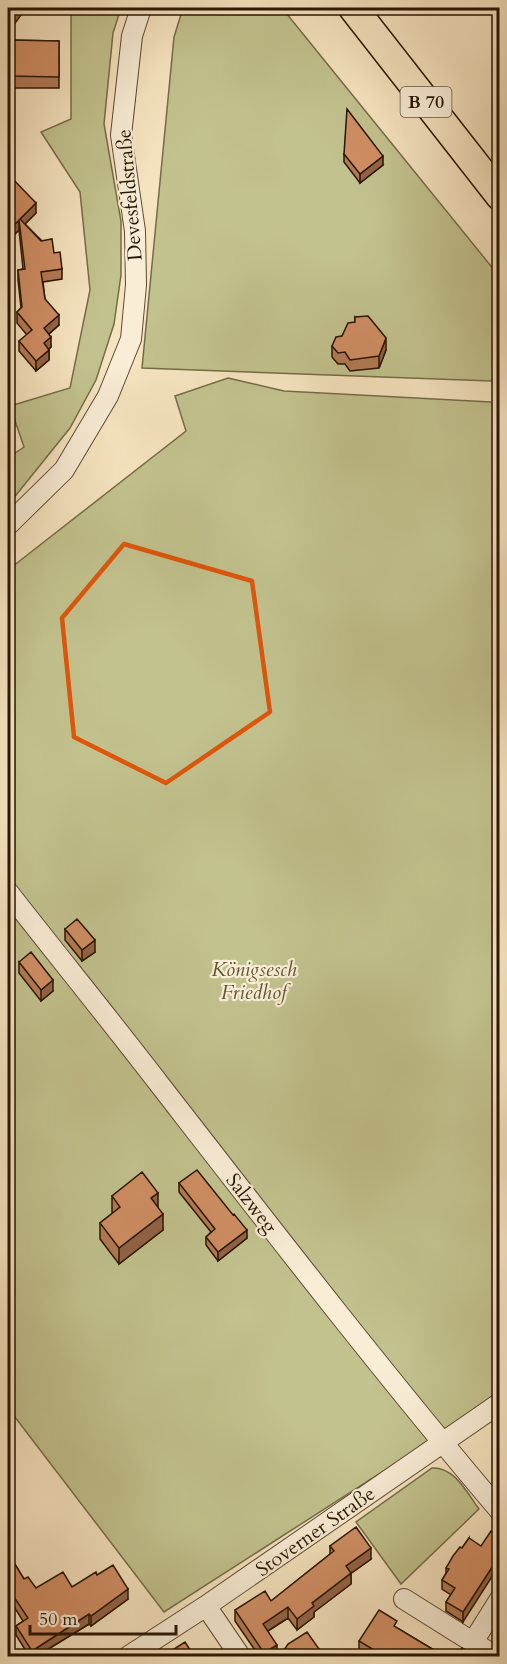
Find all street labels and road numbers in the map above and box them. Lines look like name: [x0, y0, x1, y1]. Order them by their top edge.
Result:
road number: B 70: [400, 87, 452, 117]
street label: Devesfeldstraße: [110, 128, 149, 262]
street label: Salzweg: [220, 1168, 284, 1239]
street label: Stoverner Straße: [250, 1480, 380, 1583]

